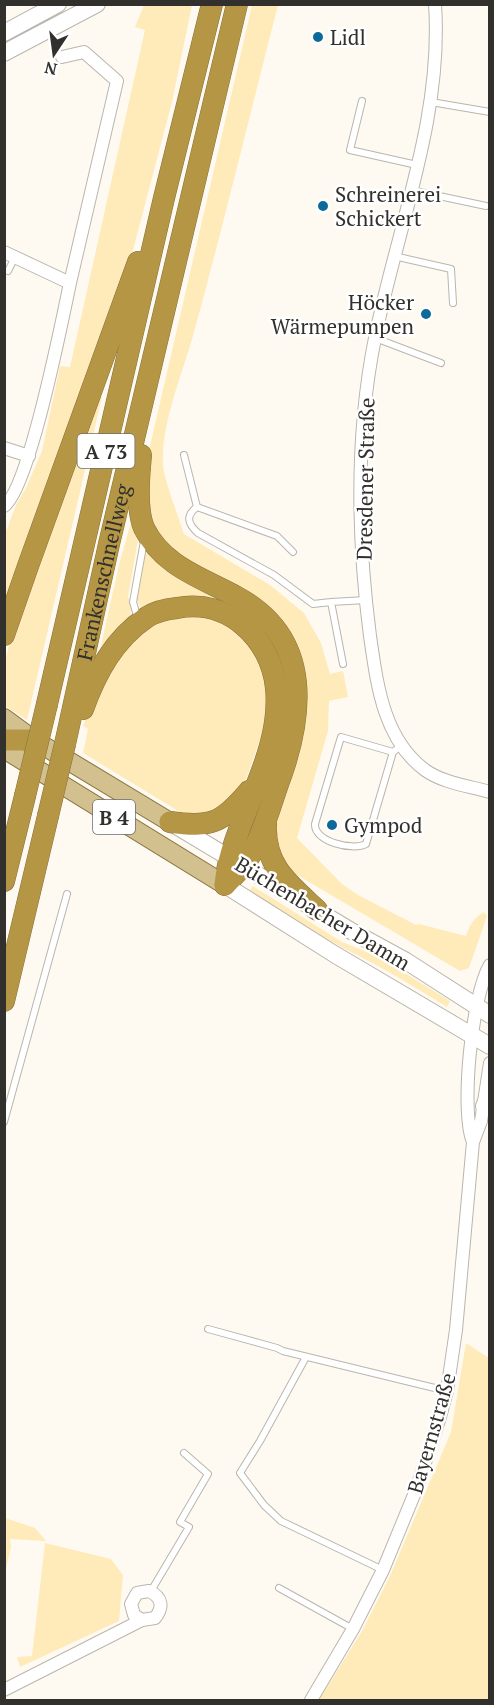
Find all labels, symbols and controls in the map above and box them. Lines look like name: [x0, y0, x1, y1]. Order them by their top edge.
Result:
place label: Lidl: [330, 23, 366, 51]
north arrow: [24, 24, 84, 84]
marker: Lidl: [311, 30, 325, 44]
text: N: [42, 57, 59, 81]
place label: Schreinerei Schickert: [335, 180, 441, 232]
marker: Schreinerei Schickert: [316, 199, 330, 213]
place label: Höcker Wärmepumpen: [271, 288, 415, 340]
marker: Höcker Wärmepumpen: [419, 307, 433, 321]
street label: Dresdener Straße: [350, 397, 380, 561]
road number: A 73: [78, 434, 134, 468]
street label: Frankenschnellweg: [70, 480, 137, 663]
road number: B 4: [93, 800, 135, 834]
place label: Gympod: [344, 811, 423, 839]
marker: Gympod: [325, 818, 339, 832]
street label: Büchenbacher Damm: [230, 850, 416, 976]
street label: Bayernstraße: [400, 1369, 462, 1497]

